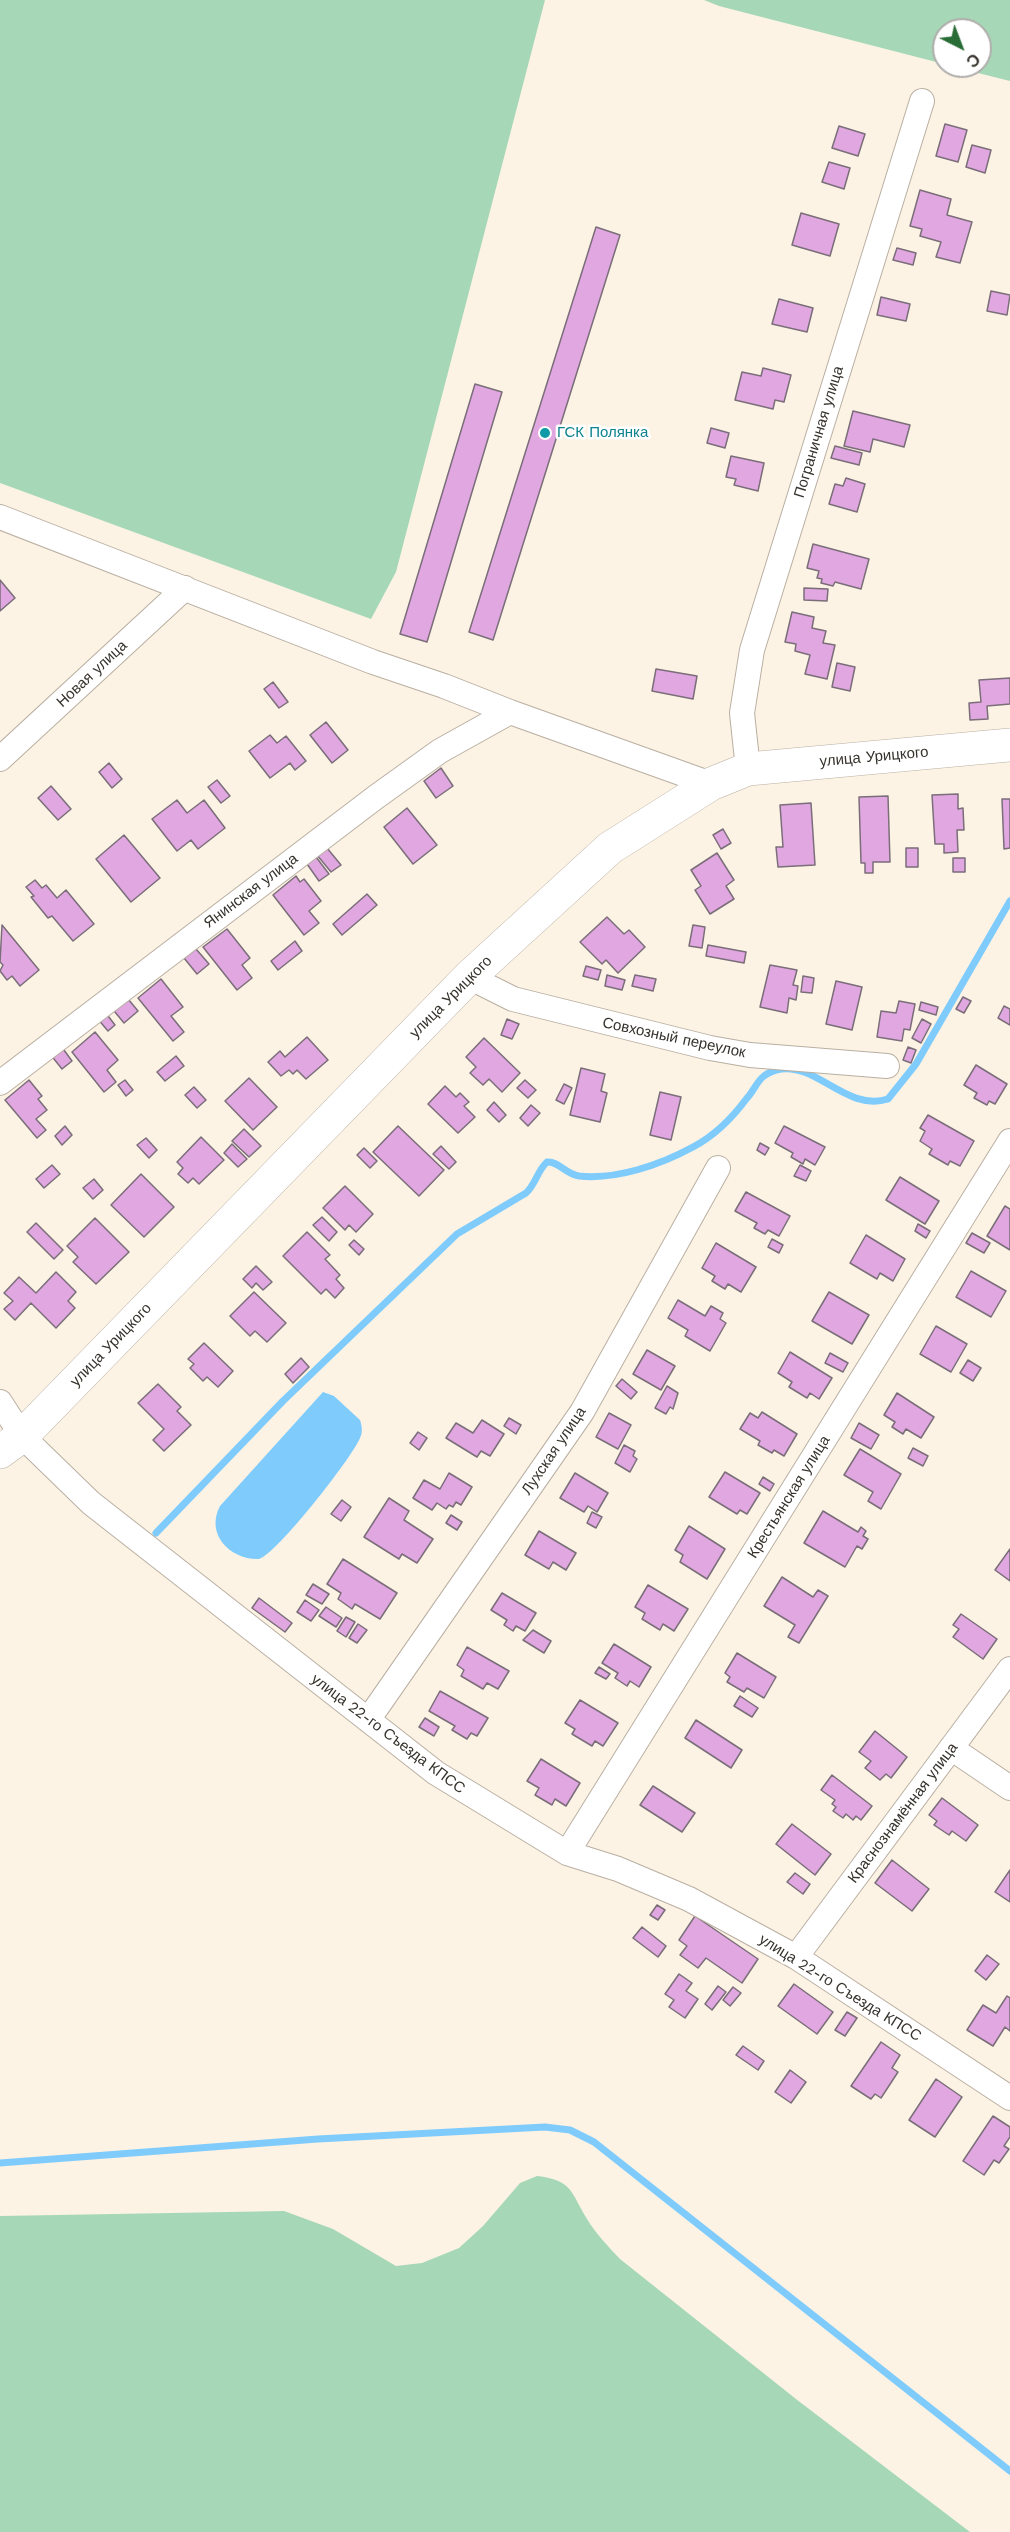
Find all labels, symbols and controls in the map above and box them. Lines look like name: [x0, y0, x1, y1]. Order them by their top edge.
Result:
north arrow: [932, 18, 992, 78]
text: С: [962, 49, 984, 71]
street label: Пограничная улица: [790, 364, 848, 500]
place label: ГСК Полянка: [557, 424, 648, 442]
marker: ГСК Полянка: [538, 426, 552, 440]
street label: Новая улица: [53, 637, 131, 711]
street label: улица Урицкого: [819, 743, 929, 771]
street label: Янинская улица: [200, 850, 302, 932]
street label: улица Урицкого: [406, 952, 496, 1042]
street label: Совхозный переулок: [601, 1014, 747, 1062]
street label: улица Урицкого: [67, 1300, 155, 1390]
street label: Лухская улица: [518, 1404, 590, 1498]
street label: Крестьянская улица: [744, 1432, 834, 1562]
street label: улица 22-го Съезда КПСС: [308, 1670, 468, 1798]
street label: Краснознамённая улица: [844, 1739, 962, 1887]
street label: улица 22-го Съезда КПСС: [756, 1931, 924, 2045]

